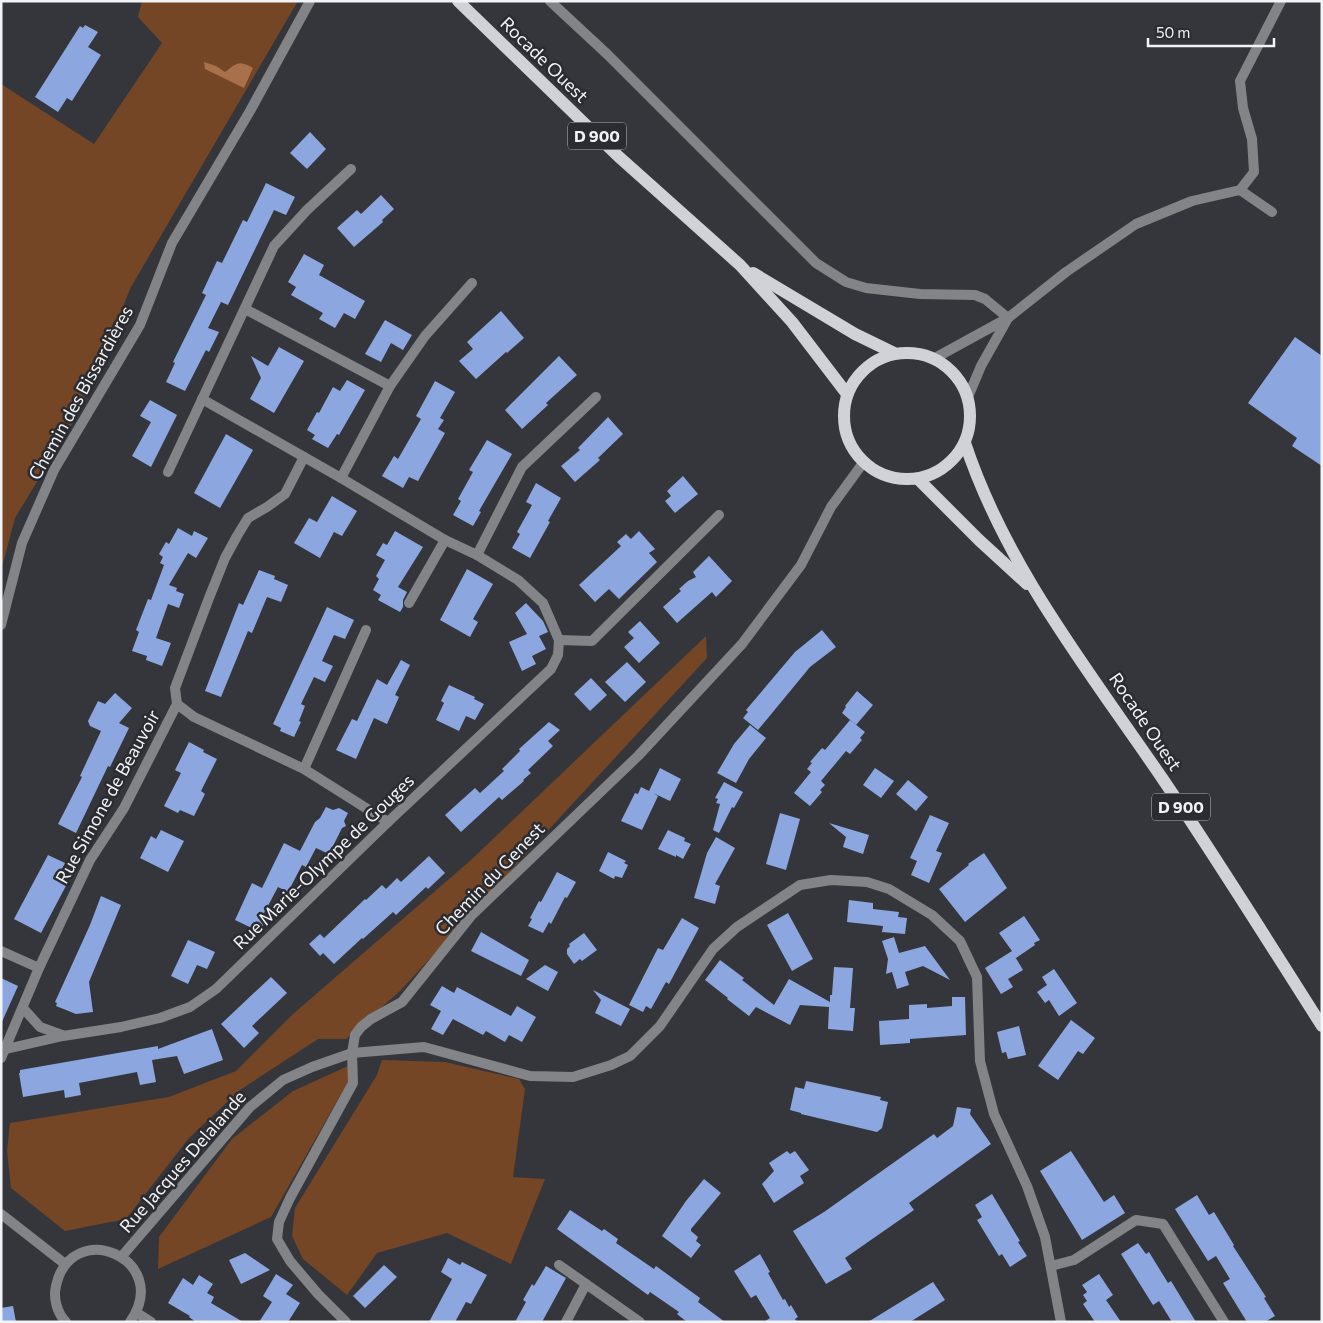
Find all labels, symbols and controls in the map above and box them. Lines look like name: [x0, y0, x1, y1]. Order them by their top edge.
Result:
street label: Rocade Ouest: [496, 12, 593, 107]
scale bar: [1148, 15, 1274, 47]
text: 50 m: [1156, 23, 1190, 41]
road number: D 900: [568, 122, 626, 150]
street label: Chemin des Bissardières: [23, 302, 137, 483]
street label: Rocade Ouest: [1105, 668, 1187, 775]
street label: Rue Simone de Beauvoir: [50, 706, 164, 887]
street label: Rue Marie-Olympe de Gouges: [228, 769, 418, 954]
road number: D 900: [1152, 794, 1210, 820]
street label: Chemin du Genest: [430, 817, 549, 939]
street label: Rue Jacques Delalande: [115, 1086, 250, 1237]

